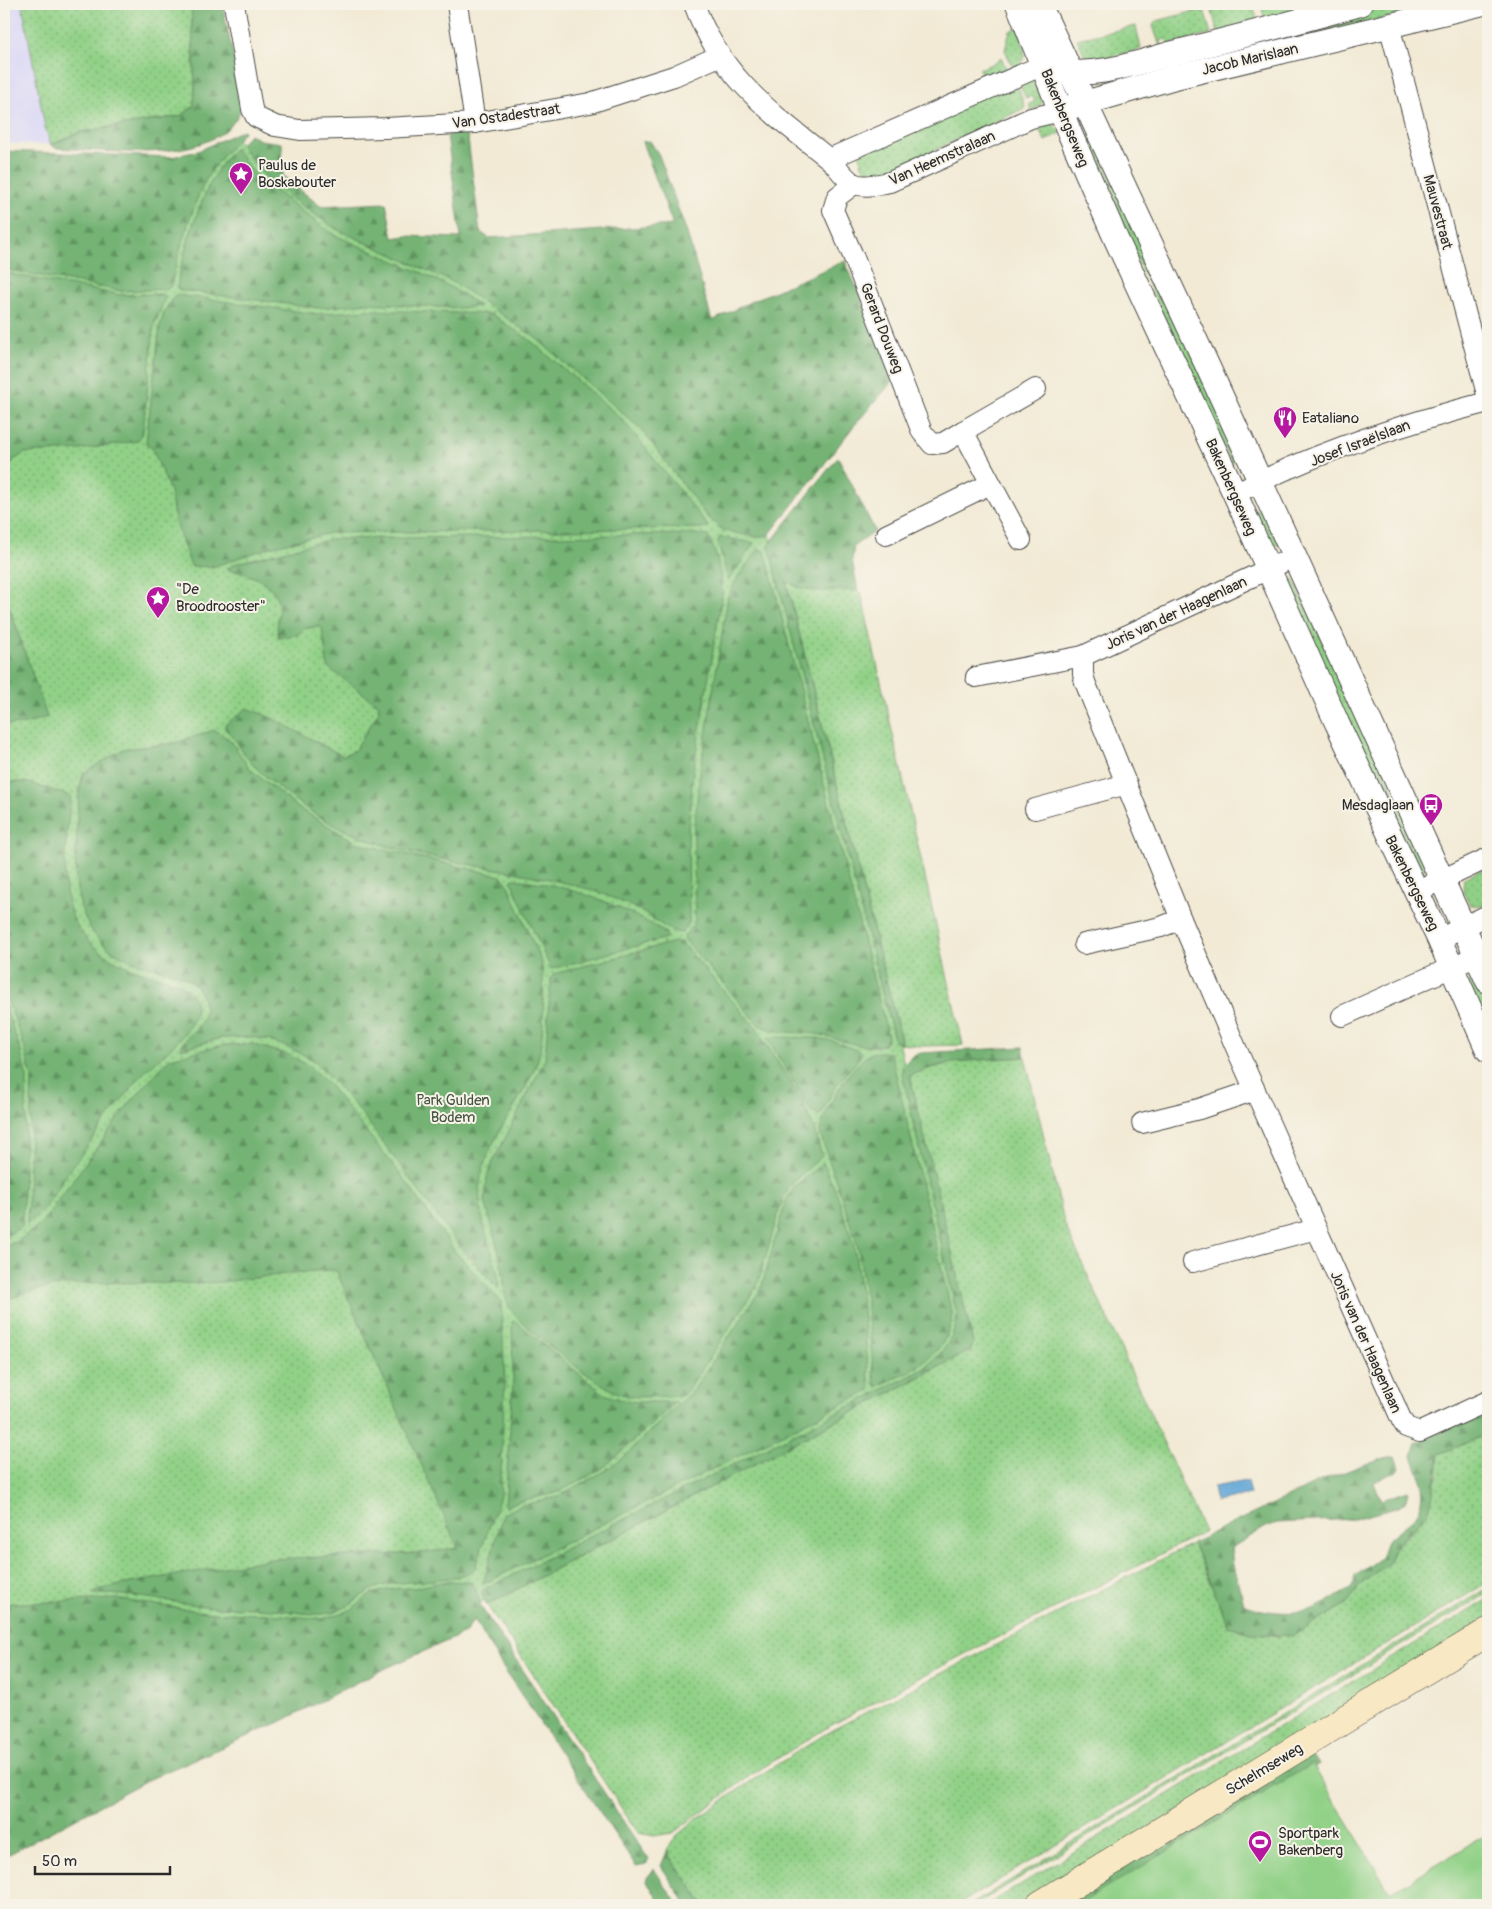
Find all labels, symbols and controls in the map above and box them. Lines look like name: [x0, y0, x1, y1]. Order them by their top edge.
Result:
street label: Jacob Marislaan: [1200, 39, 1300, 80]
street label: Bakenbergseweg: [1036, 66, 1093, 170]
street label: Van Ostadestraat: [451, 99, 562, 133]
street label: Van Heemstralaan: [886, 126, 998, 190]
place label: Paulus de Boskabouter: [258, 156, 337, 192]
place icon: Paulus de Boskabouter: [228, 161, 254, 195]
street label: Mauvestraat: [1418, 173, 1457, 253]
street label: Gerard Douweg: [856, 280, 907, 376]
restaurant icon: Eataliano: [1272, 405, 1298, 439]
place label: Eataliano: [1302, 409, 1359, 428]
street label: Josef Israëlslaan: [1307, 416, 1413, 471]
street label: Bakenbergseweg: [1201, 436, 1260, 539]
street label: Joris van der Haagenlaan: [1102, 572, 1250, 655]
place label: "De Broodrooster": [176, 580, 266, 616]
place icon: "De Broodrooster": [145, 585, 171, 619]
bus stop icon: Mesdaglaan: [1418, 792, 1444, 826]
place label: Mesdaglaan: [1342, 796, 1414, 815]
street label: Bakenbergseweg: [1380, 832, 1443, 934]
park label: Park Gulden Bodem: [416, 1091, 490, 1127]
street label: Joris van der Haagenlaan: [1326, 1268, 1406, 1416]
street label: Schelmseweg: [1222, 1739, 1306, 1800]
place label: Sportpark Bakenberg: [1278, 1824, 1343, 1860]
sports icon: Sportpark Bakenberg: [1247, 1829, 1273, 1863]
scale bar: [35, 1844, 170, 1876]
text: 50 m: [42, 1852, 77, 1871]

